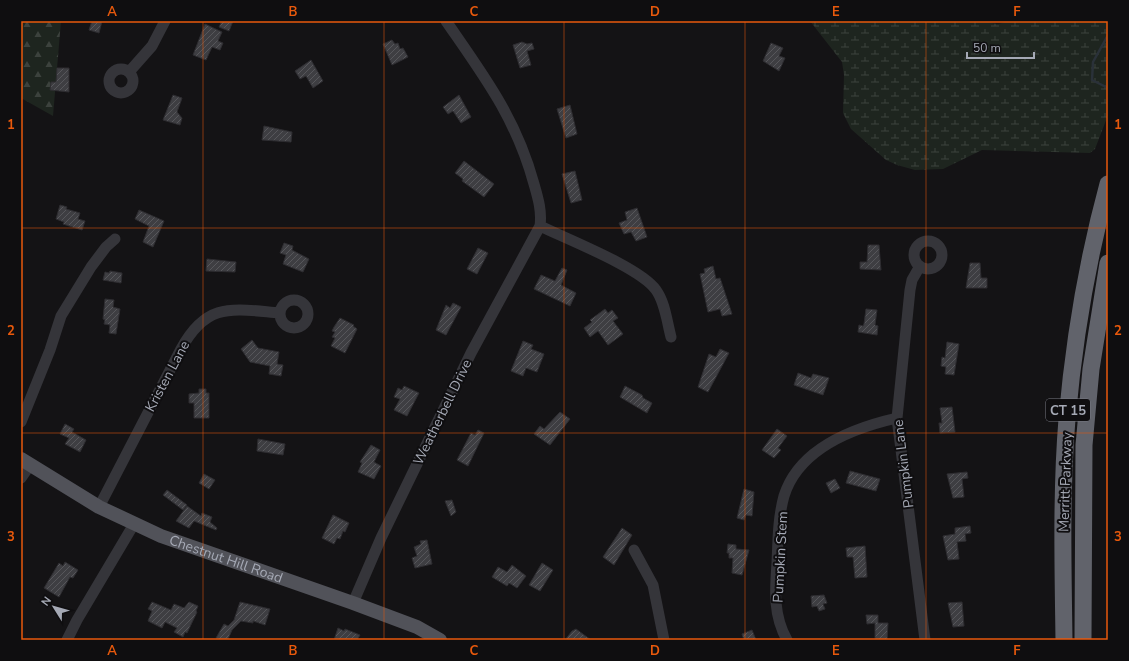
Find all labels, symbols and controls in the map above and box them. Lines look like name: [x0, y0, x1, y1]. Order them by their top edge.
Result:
text: A: [107, 3, 117, 21]
text: B: [289, 3, 298, 21]
text: C: [470, 3, 479, 21]
text: D: [650, 3, 660, 21]
text: E: [832, 3, 840, 21]
text: F: [1013, 3, 1021, 21]
scale bar: [967, 34, 1034, 60]
text: 50 m: [973, 40, 1001, 56]
text: 1: [7, 116, 15, 134]
text: 1: [1114, 116, 1122, 134]
text: 2: [7, 322, 15, 340]
text: 2: [1114, 322, 1122, 340]
street label: Kristen Lane: [141, 337, 194, 415]
street label: Weatherbell Drive: [409, 356, 476, 468]
road number: CT 15: [1046, 399, 1090, 421]
street label: Pumpkin Lane: [889, 419, 918, 509]
street label: Merritt Parkway: [1054, 431, 1077, 532]
street label: Pumpkin Stem: [769, 511, 792, 603]
text: 3: [7, 528, 15, 546]
text: 3: [1114, 528, 1122, 546]
street label: Chestnut Hill Road: [167, 531, 285, 588]
north arrow: [34, 587, 74, 627]
text: N: [38, 593, 55, 609]
text: A: [107, 642, 117, 660]
text: B: [289, 642, 298, 660]
text: C: [470, 642, 479, 660]
text: D: [650, 642, 660, 660]
text: E: [832, 642, 840, 660]
text: F: [1013, 642, 1021, 660]

